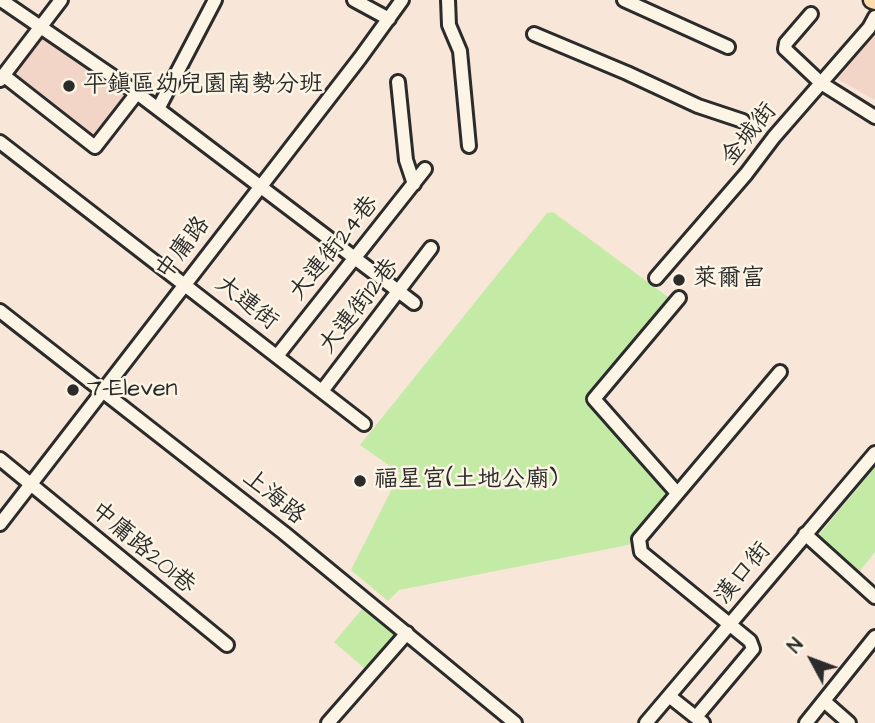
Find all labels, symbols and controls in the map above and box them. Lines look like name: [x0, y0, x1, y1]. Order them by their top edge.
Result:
place label: 平鎮區幼兒園南勢分班: [83, 72, 323, 100]
marker: 平鎮區幼兒園南勢分班: [61, 78, 77, 94]
street label: 金城街: [716, 98, 784, 172]
street label: 大連街24巷: [284, 191, 386, 307]
street label: 中庸路: [151, 212, 217, 286]
street label: 大連街12巷: [314, 254, 406, 360]
place label: 萊爾富: [693, 266, 765, 294]
street label: 大連街: [209, 270, 283, 338]
marker: 萊爾富: [671, 272, 687, 288]
place label: 7-Eleven: [87, 376, 178, 404]
marker: 7-Eleven: [65, 382, 81, 398]
street label: 上海路: [236, 464, 310, 532]
place label: 福星宮(土地公廟): [374, 467, 558, 495]
marker: 福星宮(土地公廟): [352, 473, 368, 489]
street label: 中庸路201巷: [84, 497, 200, 601]
street label: 漢口街: [710, 537, 778, 611]
north arrow: [777, 625, 847, 695]
text: N: [782, 633, 810, 659]

